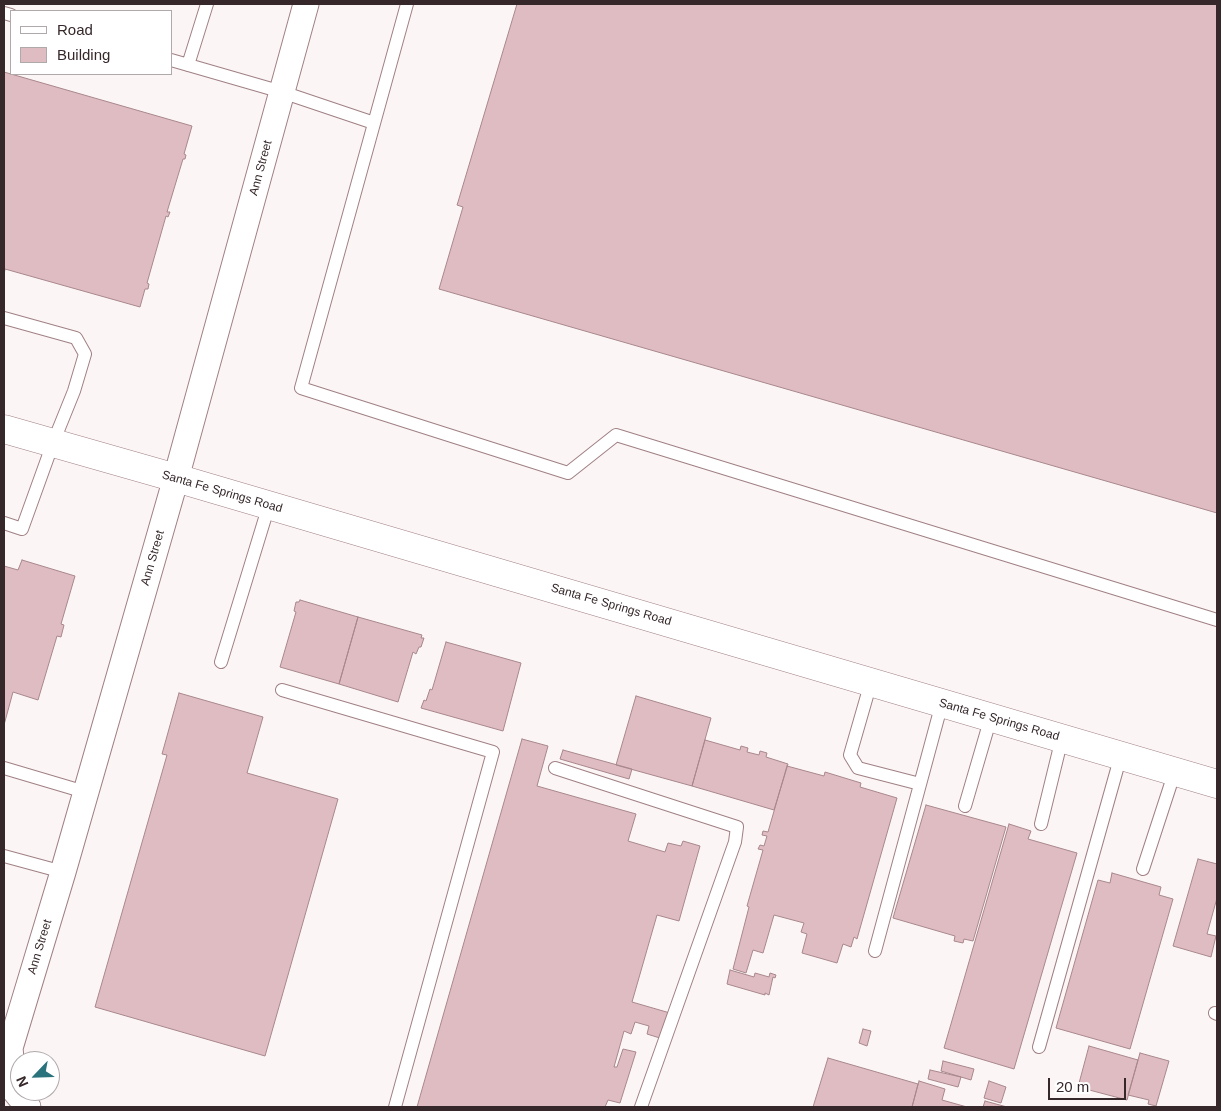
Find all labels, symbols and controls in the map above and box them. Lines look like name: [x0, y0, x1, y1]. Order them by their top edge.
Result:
legend: [10, 10, 172, 75]
text: Road: [57, 21, 93, 38]
text: Building: [57, 46, 110, 63]
street label: Ann Street: [247, 139, 275, 197]
street label: Santa Fe Springs Road: [160, 468, 284, 516]
street label: Ann Street: [138, 529, 168, 587]
street label: Santa Fe Springs Road: [549, 581, 673, 629]
street label: Santa Fe Springs Road: [937, 696, 1061, 744]
street label: Ann Street: [25, 918, 55, 976]
north arrow: [10, 1051, 60, 1101]
scale bar: [1051, 1068, 1128, 1100]
text: N: [13, 1074, 32, 1090]
text: 20 m: [1056, 1078, 1089, 1095]

